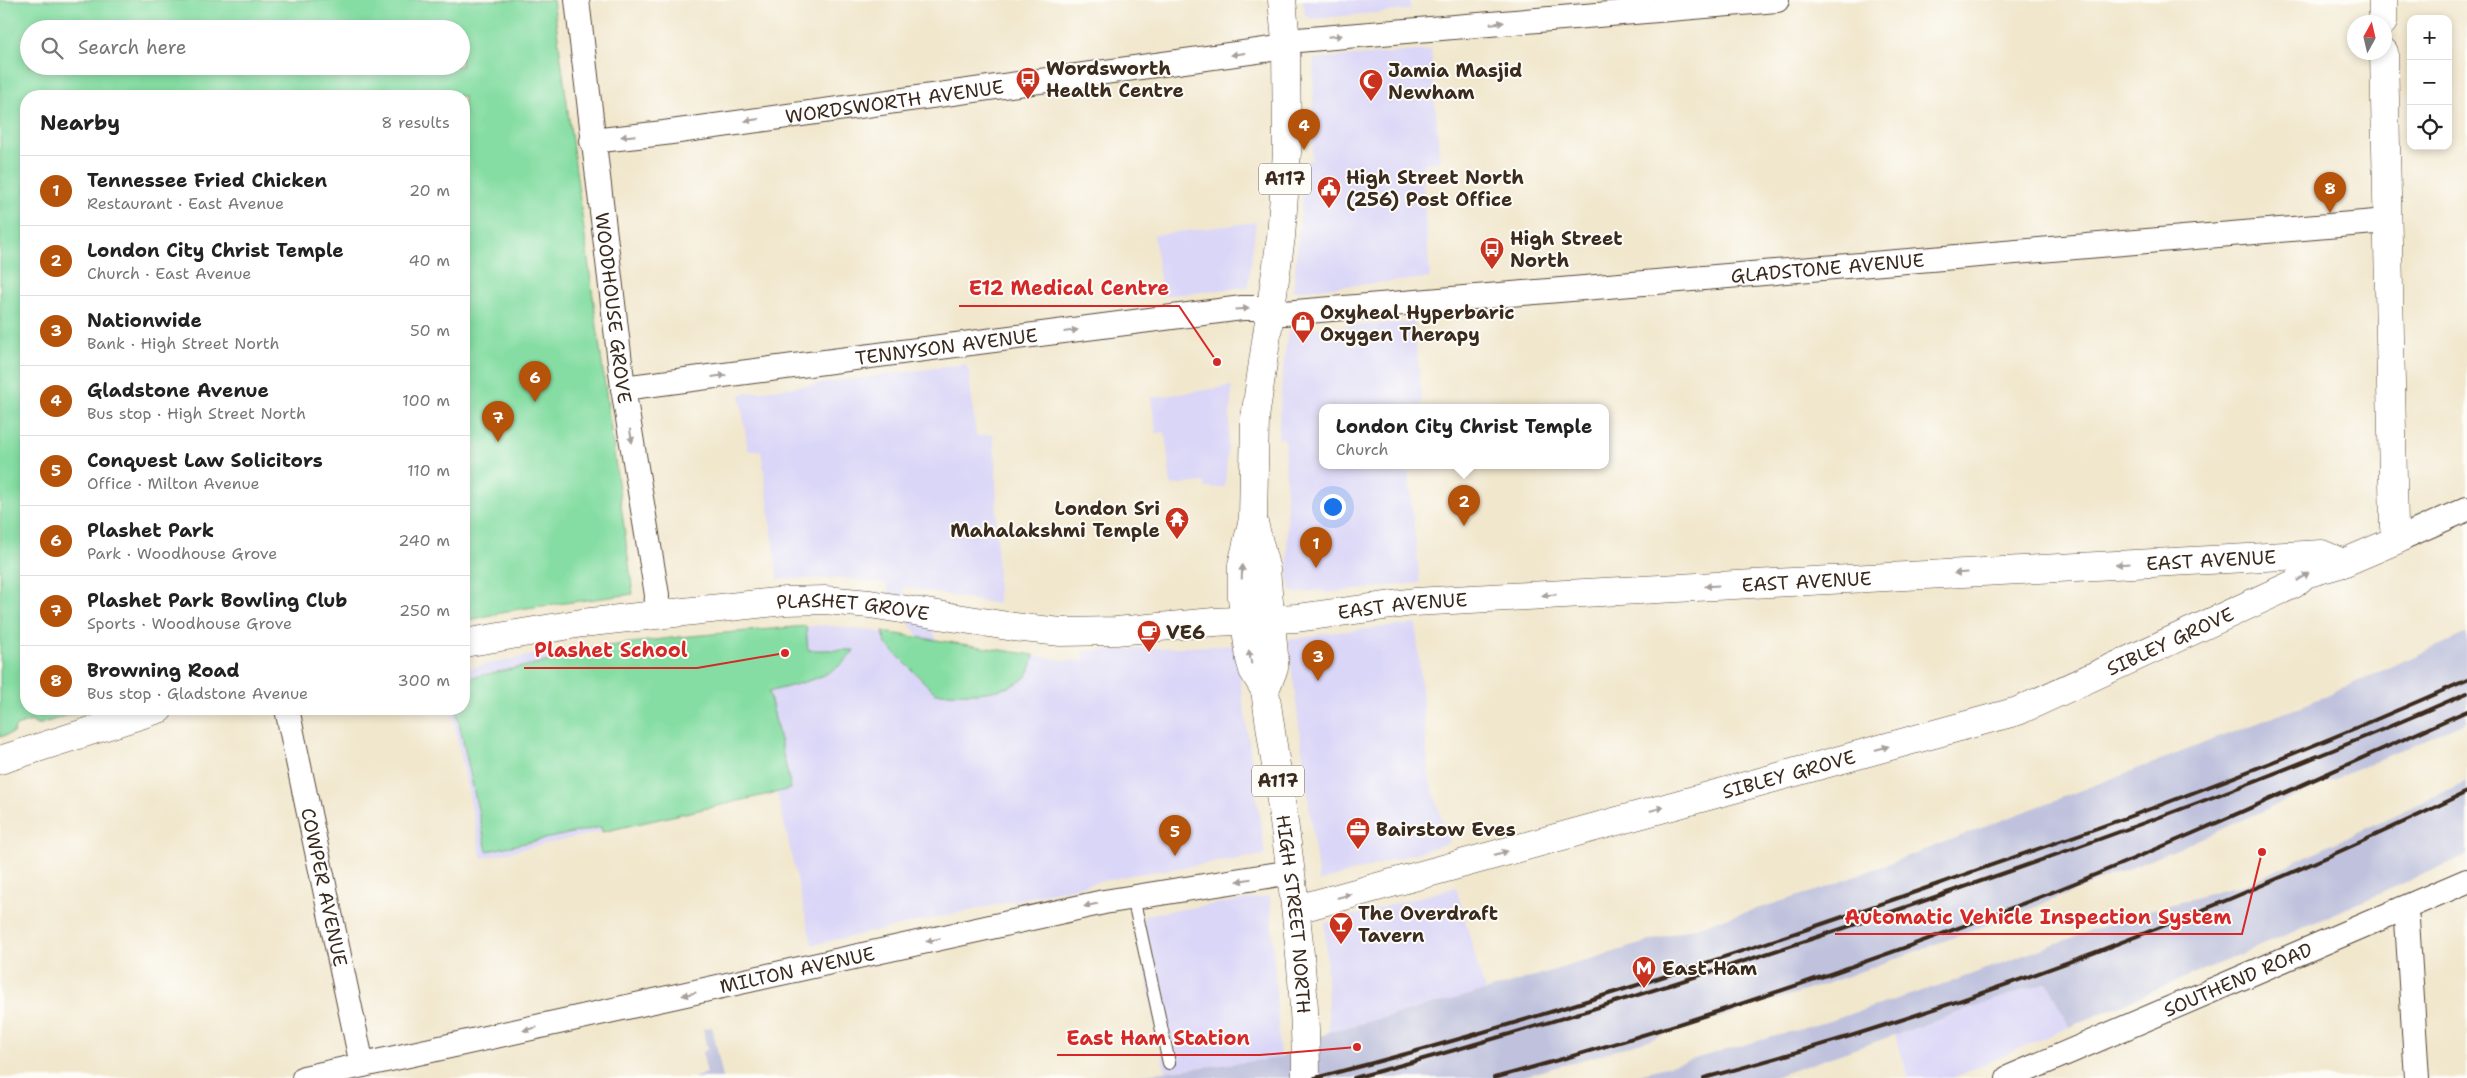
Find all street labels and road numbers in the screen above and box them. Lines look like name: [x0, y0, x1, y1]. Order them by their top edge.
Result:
street label: WORDSWORTH AVENUE: [784, 74, 1005, 129]
road number: A117: [1259, 163, 1311, 194]
street label: WOODHOUSE GROVE: [590, 211, 638, 405]
street label: GLADSTONE AVENUE: [1730, 247, 1925, 288]
street label: TENNYSON AVENUE: [854, 322, 1039, 370]
street label: EAST AVENUE: [2146, 544, 2277, 576]
street label: EAST AVENUE: [1741, 565, 1872, 597]
street label: PLASHET GROVE: [775, 587, 931, 626]
street label: EAST AVENUE: [1336, 587, 1468, 625]
street label: SIBLEY GROVE: [2102, 601, 2238, 681]
street label: SIBLEY GROVE: [1719, 744, 1858, 804]
road number: A117: [1252, 766, 1304, 796]
street label: COWPER AVENUE: [296, 805, 353, 969]
street label: HIGH STREET NORTH: [1271, 813, 1317, 1015]
street label: SOUTHEND ROAD: [2160, 936, 2316, 1022]
street label: MILTON AVENUE: [717, 940, 877, 999]

